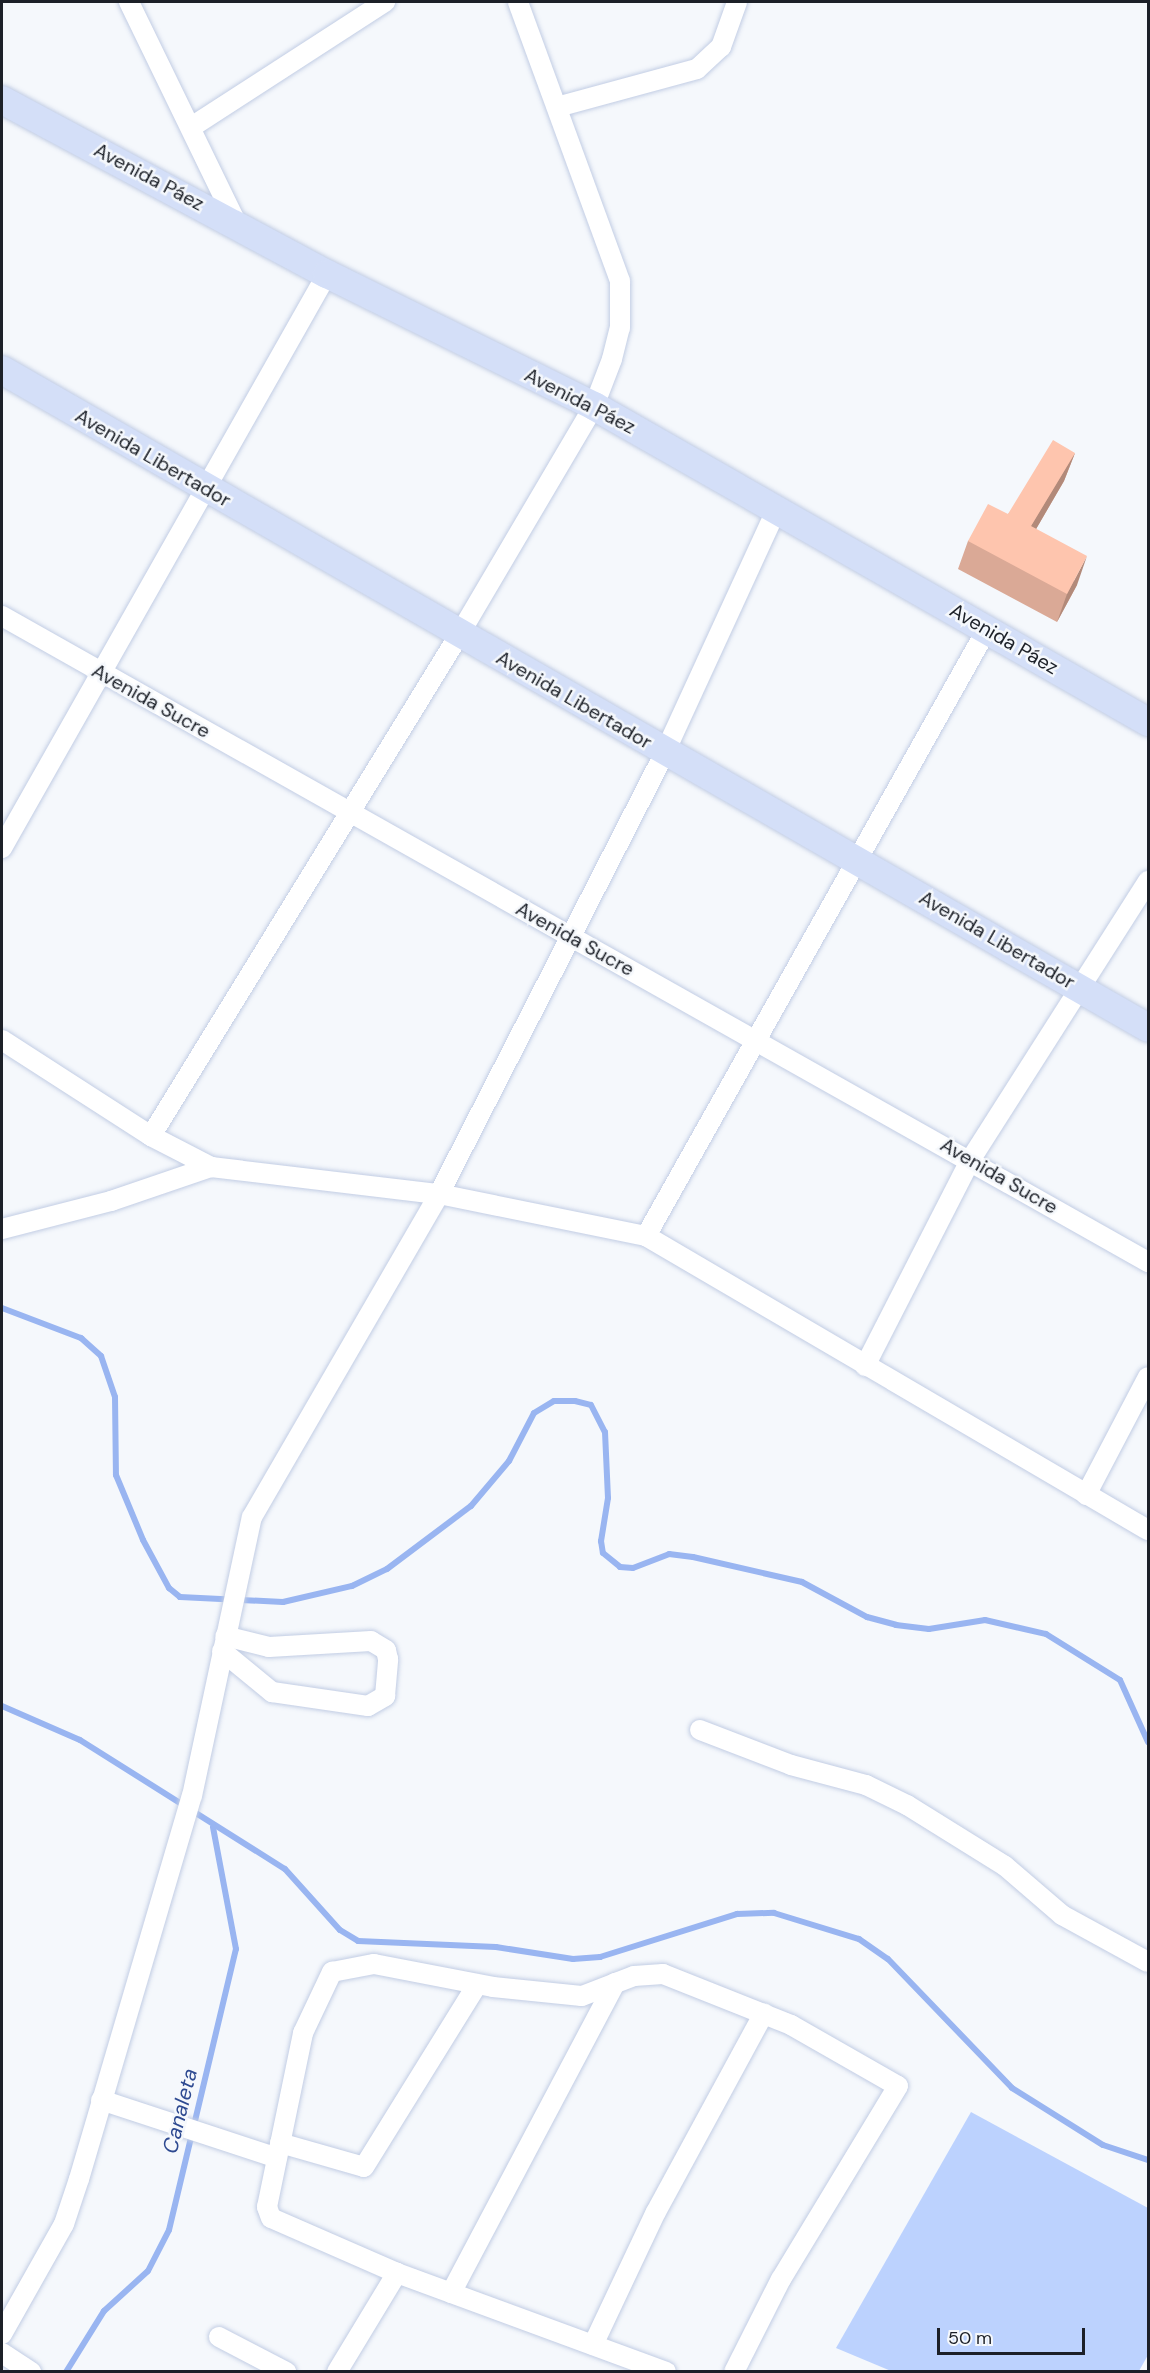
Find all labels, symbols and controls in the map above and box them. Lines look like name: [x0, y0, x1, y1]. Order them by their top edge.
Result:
street label: Avenida Páez: [90, 138, 208, 216]
street label: Avenida Páez: [521, 363, 639, 439]
street label: Avenida Libertador: [71, 404, 235, 512]
street label: Avenida Páez: [946, 598, 1062, 680]
street label: Avenida Libertador: [492, 646, 656, 754]
street label: Avenida Sucre: [88, 659, 214, 743]
street label: Avenida Libertador: [915, 886, 1079, 994]
street label: Avenida Sucre: [512, 897, 638, 981]
street label: Avenida Sucre: [936, 1133, 1062, 1219]
water label: Canaleta: [157, 2066, 203, 2156]
scale bar: [940, 2316, 1088, 2354]
text: 50 m: [948, 2326, 992, 2350]

